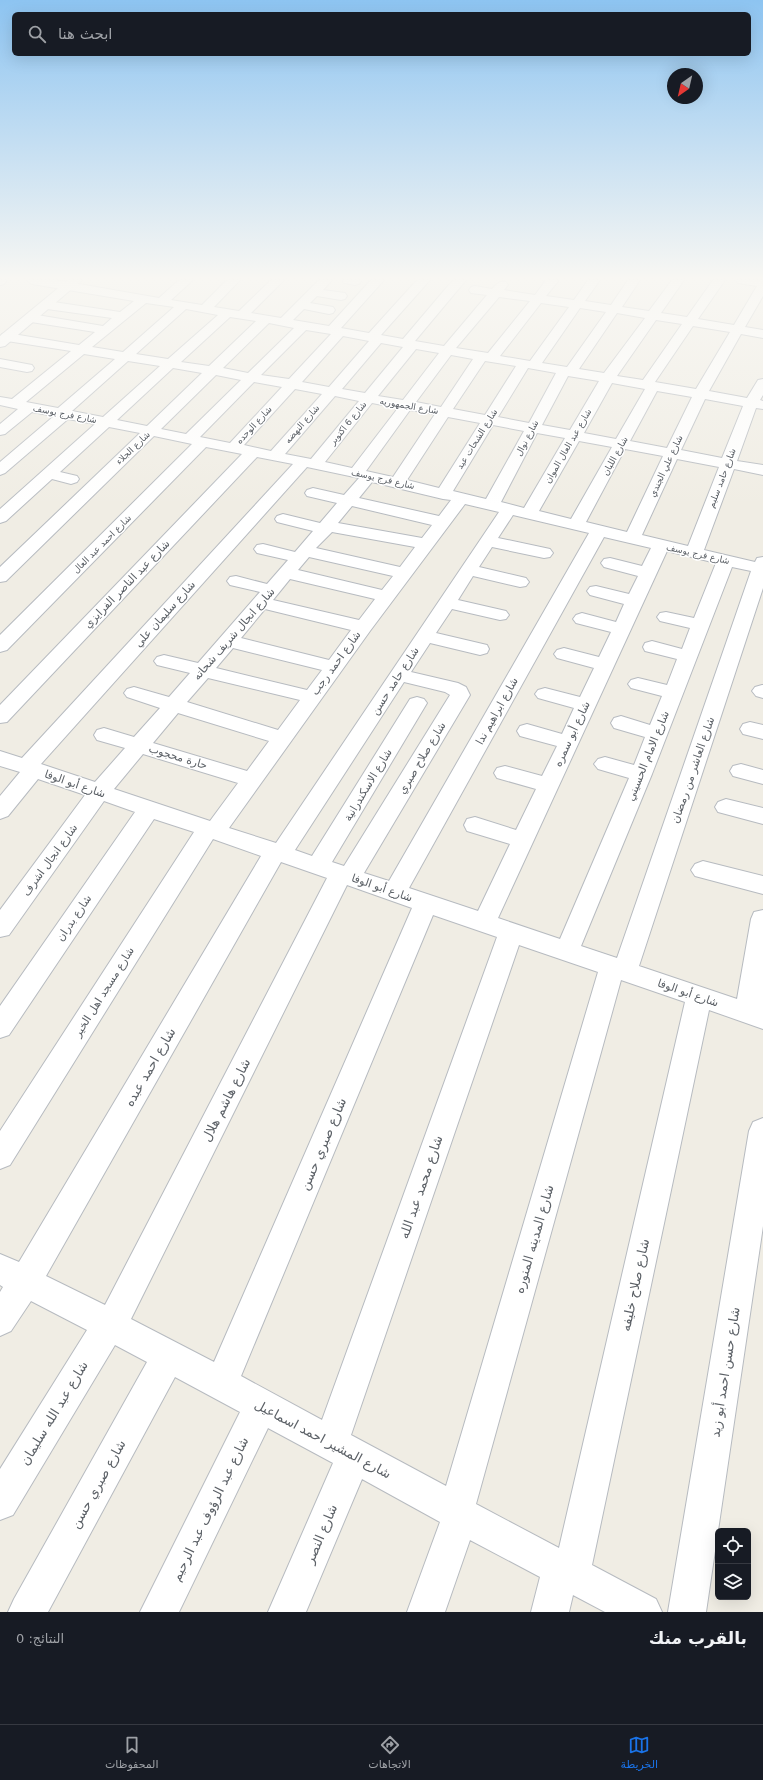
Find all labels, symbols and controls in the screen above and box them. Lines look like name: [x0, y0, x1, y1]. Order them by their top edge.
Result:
search box: [12, 12, 751, 56]
icon: search: [26, 23, 48, 45]
text: ابحث هنا: [58, 25, 113, 43]
north arrow: [667, 68, 703, 104]
street label: شارع الجمهوريه: [379, 396, 439, 416]
street label: شارع 6 اكتوبر: [327, 399, 369, 448]
street label: شارع فرج يوسف: [32, 403, 98, 425]
street label: شارع النهضه: [283, 403, 321, 445]
street label: شارع الوحده: [234, 404, 274, 446]
street label: شارع الشحات عيد: [455, 407, 499, 471]
street label: شارع عبد العال الموان: [543, 407, 593, 485]
street label: شارع نوال: [513, 418, 541, 458]
street label: شارع الجلاء: [114, 429, 152, 467]
street label: شارع علي الجندي: [647, 433, 685, 499]
street label: شارع اللبان: [600, 435, 630, 477]
street label: شارع حامد سليم: [706, 447, 739, 509]
street label: شارع فرج يوسف: [350, 467, 416, 491]
street label: شارع احمد عبد العال: [71, 513, 133, 575]
street label: شارع عبد الناصر الفرايزي: [81, 537, 173, 631]
street label: شارع فرج يوسف: [665, 542, 731, 566]
street label: شارع سليمان علي: [132, 578, 198, 650]
street label: شارع انجال شريف شحاته: [190, 585, 278, 683]
street label: شارع احمد رجب: [308, 628, 364, 698]
street label: شارع حامد حسن: [368, 645, 422, 717]
street label: شارع ابراهيم ندا: [473, 675, 521, 747]
street label: شارع أبو سمره: [550, 699, 593, 769]
street label: شارع الامام الحسيني: [624, 709, 672, 803]
street label: شارع العاشر من رمضان: [669, 715, 717, 825]
street label: شارع صلاح صبري: [395, 720, 449, 796]
street label: حارة محجوب: [147, 742, 209, 772]
street label: شارع الاسكندرانية: [341, 746, 395, 824]
street label: شارع أبو الوفا: [43, 767, 108, 801]
street label: شارع انجال اشرف: [20, 821, 80, 899]
street label: شارع أبو الوفا: [350, 871, 415, 905]
street label: شارع بدران: [54, 892, 94, 944]
street label: شارع مسجد اهل الخير: [71, 945, 137, 1040]
street label: شارع أبو الوفا: [656, 976, 721, 1010]
street label: شارع احمد عبده: [121, 1025, 179, 1110]
street label: شارع هاشم هلال: [199, 1056, 254, 1145]
street label: شارع صبري حسن: [297, 1096, 350, 1193]
street label: شارع محمد عبد الله: [396, 1133, 447, 1241]
street label: شارع المدينه المنوره: [511, 1183, 558, 1295]
street label: شارع صلاح خليفه: [618, 1237, 653, 1333]
street label: شارع حسن احمد أبو زيد: [706, 1306, 744, 1438]
street label: شارع عبد الله سليمان: [17, 1358, 92, 1468]
street label: شارع المشير احمد اسماعيل: [252, 1397, 394, 1482]
street label: شارع عبد الرؤوف عبد الرحيم: [169, 1434, 252, 1584]
street label: شارع صبري حسن: [67, 1437, 129, 1531]
street label: شارع النصر: [301, 1502, 341, 1567]
map controls: [715, 1528, 751, 1600]
button: locate: [715, 1528, 751, 1564]
button: layers: [715, 1564, 751, 1600]
text: بالقرب منك: [649, 1628, 747, 1648]
text: النتائج: 0: [16, 1631, 64, 1646]
tab: المحفوظات: [105, 1734, 159, 1771]
tab: الاتجاهات: [368, 1734, 411, 1771]
tab: الخريطة: [621, 1734, 658, 1771]

